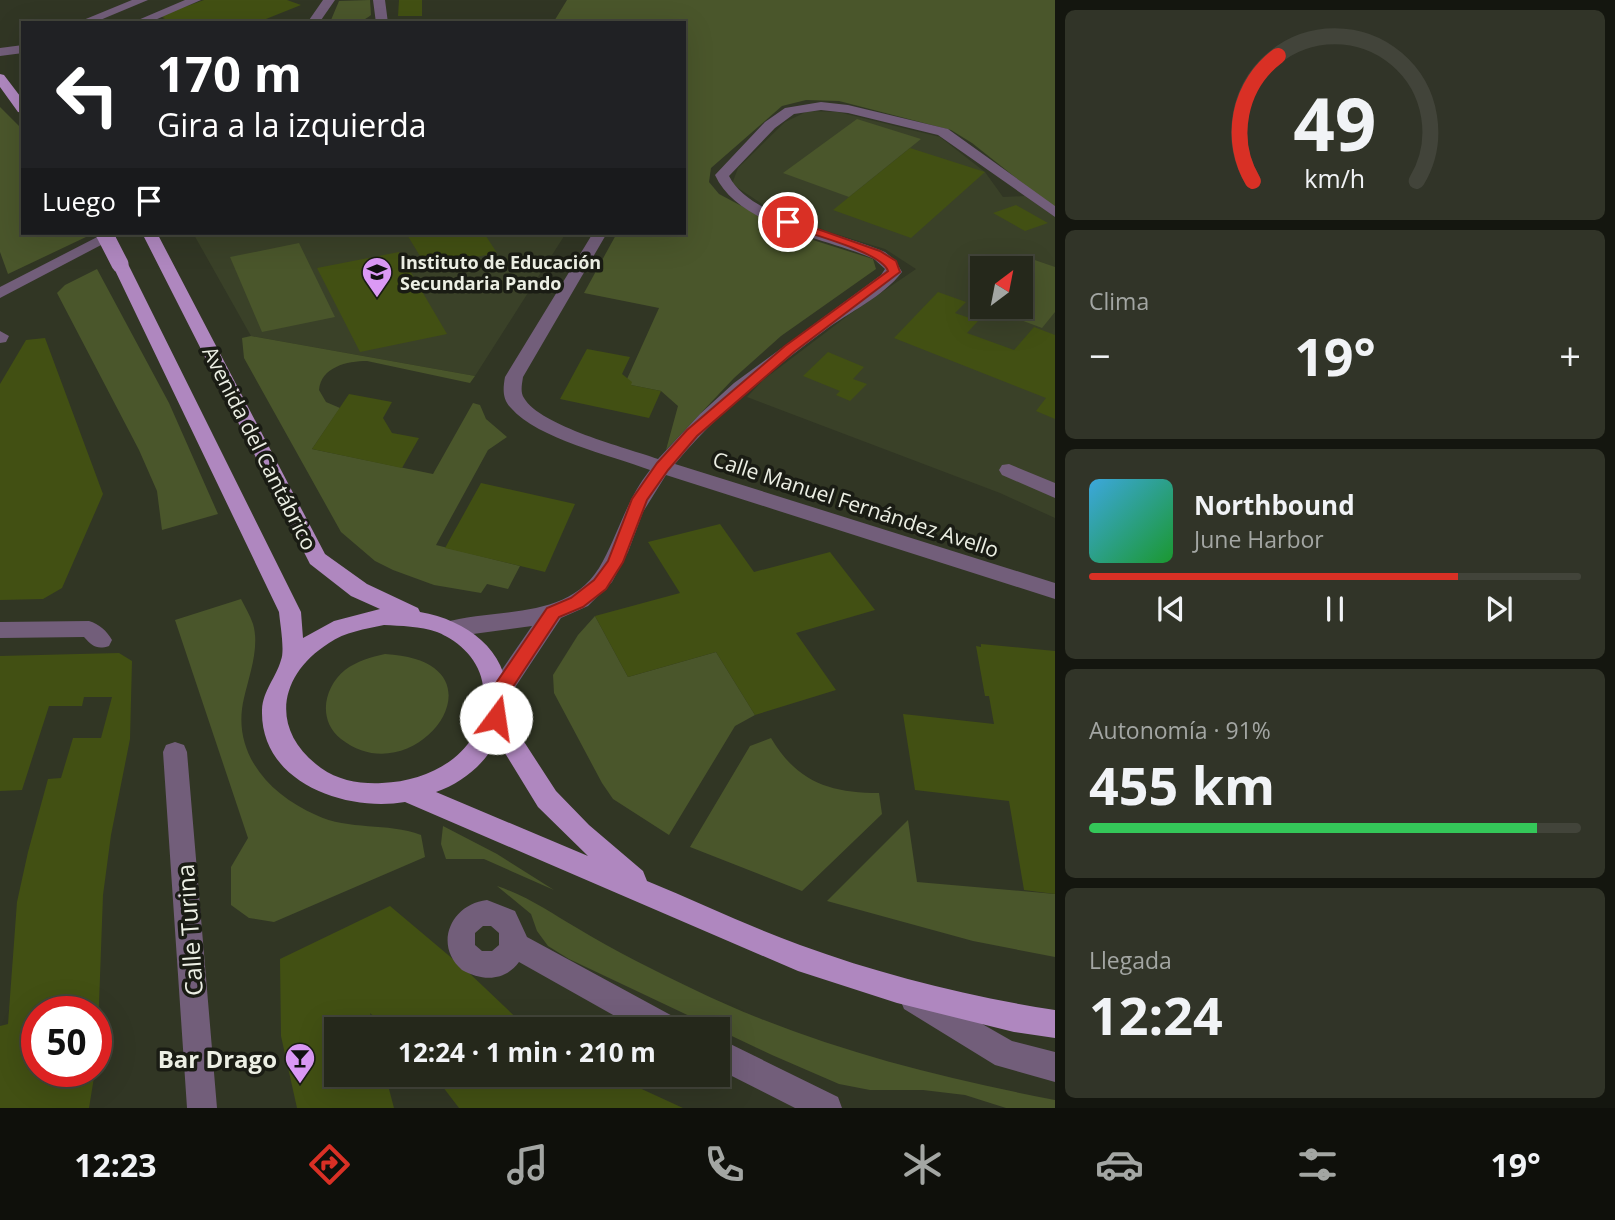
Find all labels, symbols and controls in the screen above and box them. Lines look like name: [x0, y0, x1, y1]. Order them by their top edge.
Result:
text: 170 m: [157, 40, 302, 106]
icon: left: [42, 49, 133, 140]
text: 49: [1293, 73, 1377, 172]
text: Gira a la izquierda: [157, 103, 427, 146]
text: km/h: [1305, 161, 1365, 195]
icon: arrive: [130, 182, 168, 220]
text: Luego: [42, 183, 116, 219]
pin: [758, 192, 818, 252]
icon: arrive: [769, 203, 807, 241]
place label: Instituto de Educación Secundaria Pando: [400, 250, 601, 295]
school or university icon: Instituto de Educación Secundaria Pando: [360, 255, 394, 299]
north arrow: [970, 256, 1032, 318]
map controls: [970, 256, 1033, 319]
text: Clima: [1089, 285, 1149, 317]
text: 19°: [1294, 320, 1376, 391]
text: −: [1089, 329, 1111, 381]
text: +: [1559, 329, 1581, 381]
street label: Avenida del Cantábrico: [196, 341, 324, 555]
street label: Calle Manuel Fernández Avello: [709, 444, 1003, 564]
text: Northbound: [1194, 487, 1355, 523]
text: June Harbor: [1194, 523, 1324, 555]
icon: previous: [1152, 590, 1190, 628]
icon: pause: [1316, 590, 1354, 628]
icon: next: [1480, 590, 1518, 628]
position arrow: [459, 681, 533, 755]
text: Autonomía · 91%: [1089, 714, 1271, 746]
text: 455 km: [1089, 749, 1275, 820]
street label: Calle Turina: [168, 863, 210, 997]
text: Llegada: [1089, 944, 1172, 976]
text: 12:24: [1089, 979, 1223, 1050]
speed limit sign: 50: [21, 996, 112, 1087]
text: 12:24 · 1 min · 210 m: [398, 1034, 656, 1070]
bar icon: Bar Drago: [283, 1041, 317, 1085]
place label: Bar Drago: [158, 1042, 277, 1075]
icon: directions: [305, 1140, 354, 1189]
icon: music: [503, 1140, 552, 1189]
icon: phone: [700, 1140, 749, 1189]
icon: climate: [898, 1140, 947, 1189]
icon: car: [1095, 1140, 1144, 1189]
icon: filters: [1293, 1140, 1342, 1189]
text: 12:23: [74, 1143, 157, 1186]
text: 19°: [1490, 1143, 1541, 1186]

